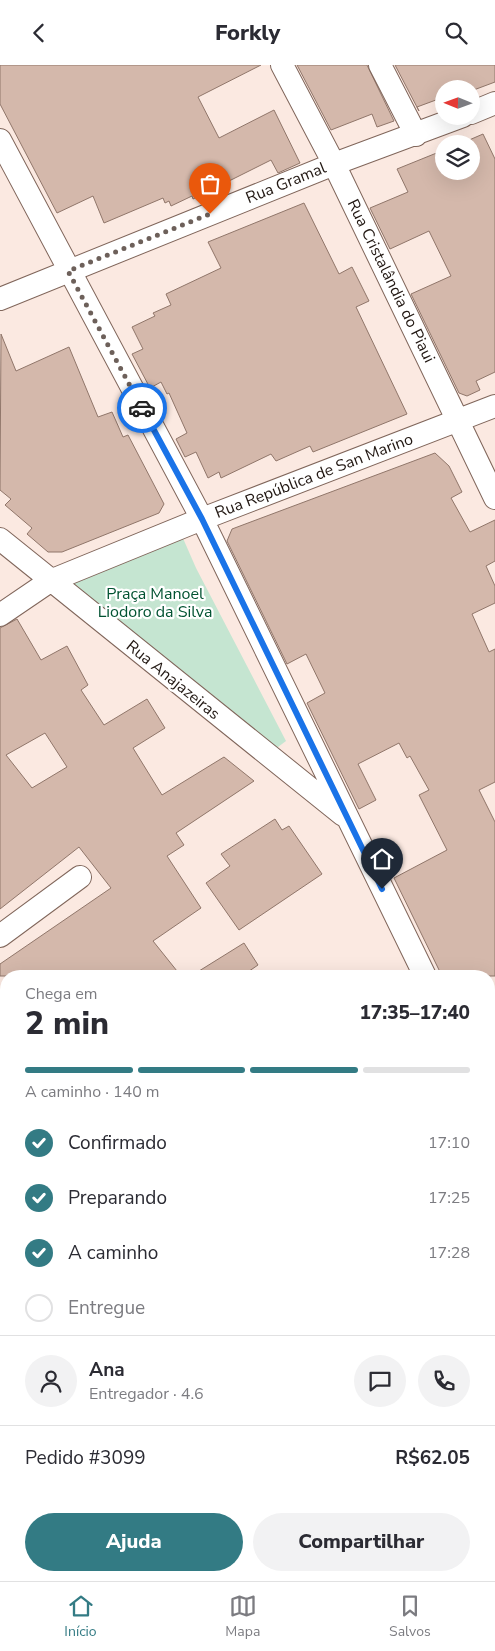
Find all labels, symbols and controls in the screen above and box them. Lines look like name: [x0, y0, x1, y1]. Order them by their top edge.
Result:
text: Forkly: [215, 18, 280, 48]
icon: back: [25, 19, 53, 47]
icon: search: [442, 19, 470, 47]
north arrow: [435, 80, 480, 125]
map controls: [435, 80, 480, 180]
button: layers: [435, 135, 480, 180]
street label: Rua Gramal: [243, 157, 330, 209]
pin: [189, 163, 231, 214]
icon: bag: [196, 170, 224, 198]
street label: Rua Cristalândia do Piaui: [342, 196, 440, 366]
courier: [117, 383, 167, 433]
icon: car: [128, 394, 156, 422]
street label: Rua República de San Marino: [212, 428, 416, 524]
park label: Praça Manoel Liodoro da Silva: [98, 583, 212, 623]
street label: Rua Anajazeiras: [121, 635, 225, 725]
pin: [361, 838, 403, 889]
icon: home: [368, 845, 396, 873]
text: Chega em: [25, 983, 98, 1005]
text: 17:35–17:40: [359, 1000, 470, 1026]
text: 2 min: [25, 1002, 109, 1045]
text: A caminho · 140 m: [25, 1081, 160, 1103]
icon: check: [25, 1129, 53, 1157]
text: Confirmado: [68, 1130, 167, 1156]
text: 17:10: [428, 1132, 470, 1154]
icon: check: [25, 1184, 53, 1212]
text: Preparando: [68, 1185, 167, 1211]
text: 17:25: [428, 1187, 470, 1209]
icon: check: [25, 1239, 53, 1267]
text: A caminho: [68, 1240, 158, 1266]
text: 17:28: [428, 1242, 470, 1264]
text: Entregue: [68, 1295, 145, 1321]
button: person: [25, 1355, 77, 1407]
button: chat: [354, 1355, 406, 1407]
button: phone: [418, 1355, 470, 1407]
text: Ana: [89, 1357, 125, 1383]
text: Entregador · 4.6: [89, 1383, 204, 1405]
text: Pedido #3099: [25, 1445, 146, 1471]
text: R$62.05: [395, 1445, 470, 1471]
button: Ajuda: [25, 1513, 243, 1571]
button: Compartilhar: [253, 1513, 470, 1571]
tab: Início: [64, 1592, 97, 1641]
tab: Mapa: [225, 1592, 260, 1641]
tab: Salvos: [389, 1592, 431, 1641]

